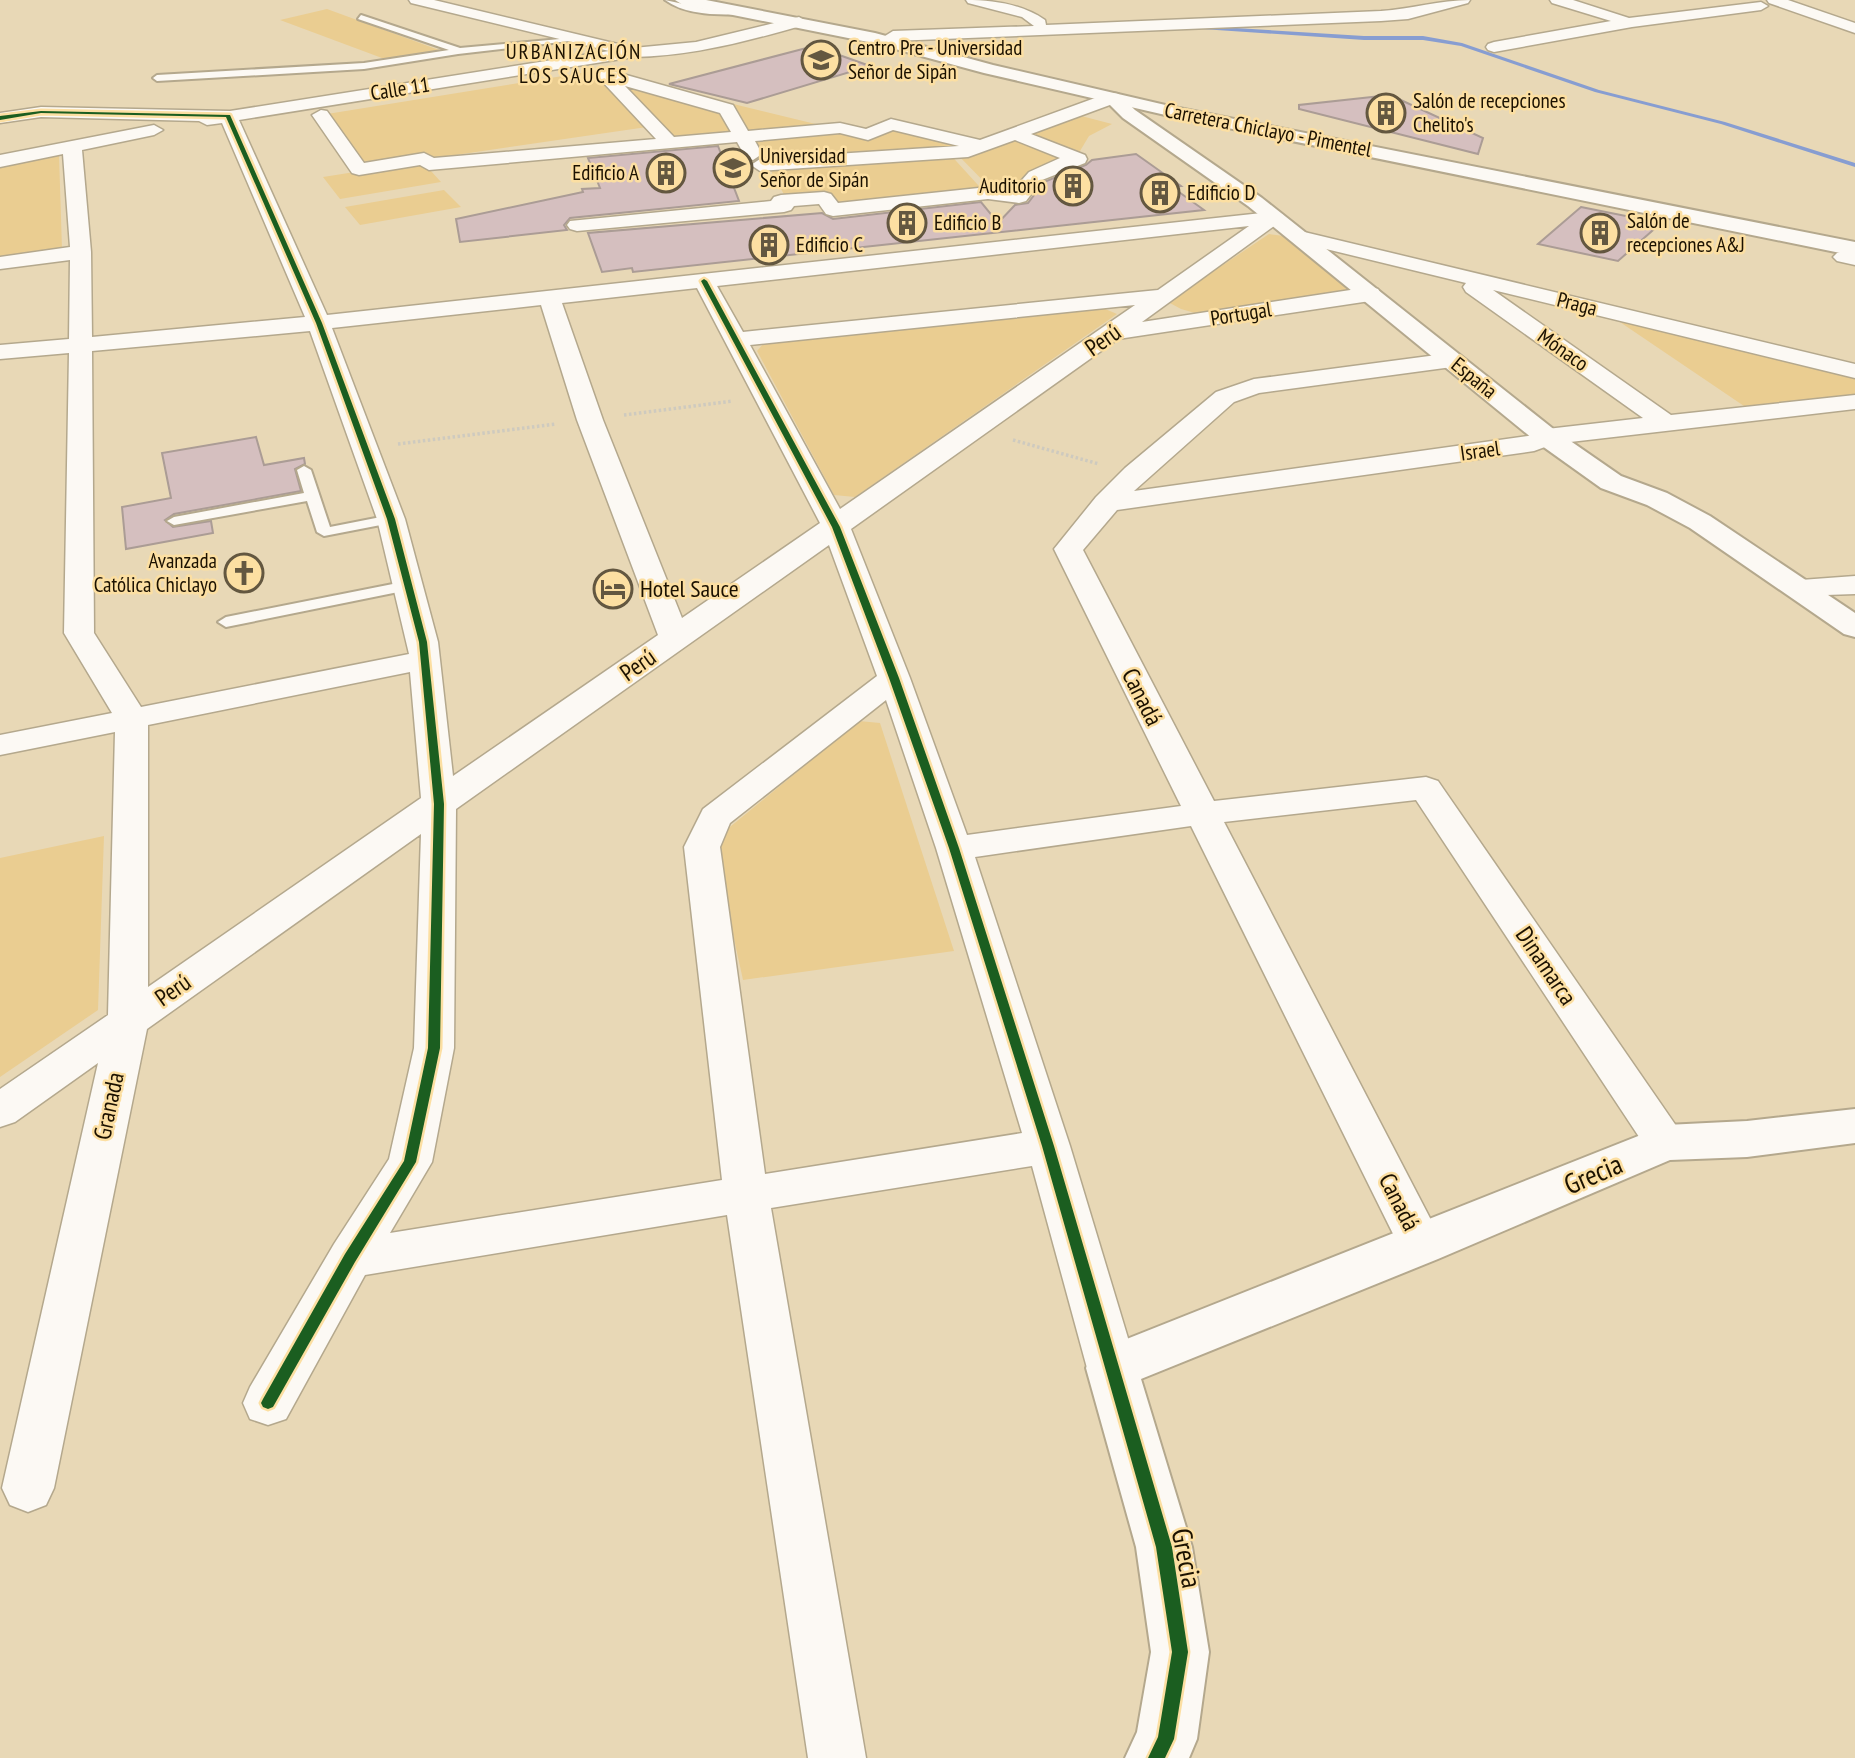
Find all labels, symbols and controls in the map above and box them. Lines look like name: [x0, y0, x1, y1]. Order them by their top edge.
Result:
place label: Centro Pre - Universidad Señor de Sipán: [848, 34, 1022, 85]
district label: URBANIZACIÓN LOS SAUCES: [506, 38, 642, 89]
school or university icon: Centro Pre - Universidad Señor de Sipán: [800, 39, 842, 81]
street label: Calle 11: [368, 71, 431, 106]
place label: Salón de recepciones Chelito's: [1413, 87, 1566, 138]
building icon: Salón de recepciones Chelito's: [1365, 92, 1407, 134]
street label: Carretera Chiclayo - Pimentel: [1162, 96, 1374, 163]
place label: Universidad Señor de Sipán: [760, 142, 869, 193]
school or university icon: Universidad Señor de Sipán: [712, 147, 754, 189]
building icon: Edificio A: [645, 152, 687, 194]
place label: Edificio A: [572, 159, 639, 186]
building icon: Auditorio: [1052, 165, 1094, 207]
place label: Auditorio: [979, 172, 1046, 199]
building icon: Edificio D: [1139, 172, 1181, 214]
place label: Edificio D: [1187, 179, 1255, 206]
building icon: Edificio B: [886, 202, 928, 244]
place label: Salón de recepciones A&J: [1627, 207, 1745, 258]
place label: Edificio B: [934, 209, 1001, 236]
building icon: Salón de recepciones A&J: [1579, 212, 1621, 254]
building icon: Edificio C: [748, 224, 790, 266]
place label: Edificio C: [796, 231, 863, 258]
street label: Praga: [1554, 286, 1600, 322]
street label: Portugal: [1208, 295, 1273, 332]
street label: Perú: [1079, 316, 1127, 363]
street label: Mónaco: [1532, 322, 1594, 377]
street label: España: [1446, 351, 1503, 404]
street label: Israel: [1458, 434, 1502, 467]
place label: Avanzada Católica Chiclayo: [94, 547, 217, 598]
church icon: Avanzada Católica Chiclayo: [223, 552, 265, 594]
hotel icon: Hotel Sauce: [592, 568, 634, 610]
place label: Hotel Sauce: [640, 573, 739, 604]
street label: Perú: [614, 641, 662, 688]
street label: Canadá: [1115, 663, 1170, 731]
street label: Dinamarca: [1509, 921, 1584, 1011]
street label: Perú: [149, 966, 197, 1013]
street label: Granada: [86, 1069, 131, 1142]
street label: Grecia: [1558, 1145, 1628, 1202]
street label: Canadá: [1372, 1168, 1427, 1236]
street label: Grecia: [1164, 1525, 1211, 1591]

